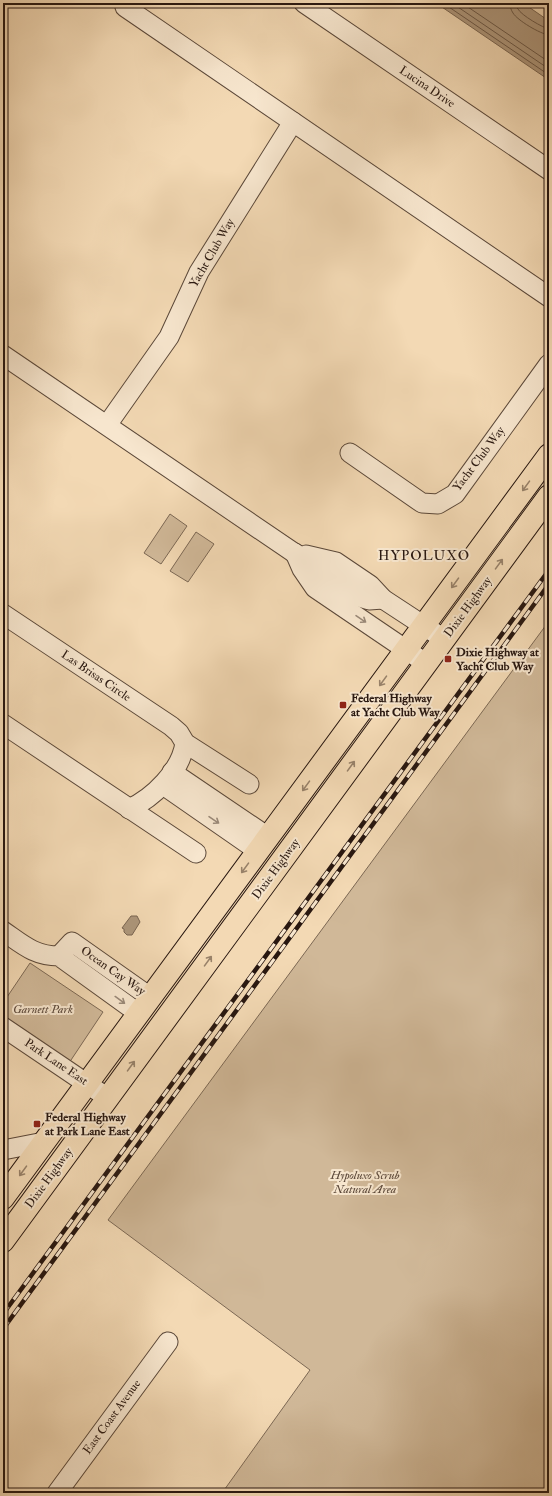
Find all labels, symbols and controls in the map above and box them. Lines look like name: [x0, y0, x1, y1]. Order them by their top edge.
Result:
street label: Lucina Drive: [396, 63, 458, 111]
street label: Yacht Club Way: [186, 215, 238, 290]
street label: Yacht Club Way: [450, 423, 509, 494]
one-way arrow: [522, 481, 530, 492]
district label: HYPOLUXO: [378, 547, 470, 564]
one-way arrow: [495, 559, 503, 570]
street label: Dixie Highway: [441, 573, 496, 640]
one-way arrow: [451, 578, 459, 589]
one-way arrow: [355, 615, 366, 623]
place label: Dixie Highway at Yacht Club Way: [455, 645, 539, 674]
street label: Las Brisas Circle: [58, 647, 134, 705]
marker: Dixie Highway at Yacht Club Way: [443, 654, 453, 664]
one-way arrow: [379, 675, 387, 686]
place label: Federal Highway at Yacht Club Way: [351, 691, 440, 720]
marker: Federal Highway at Yacht Club Way: [338, 700, 348, 710]
one-way arrow: [347, 761, 355, 772]
one-way arrow: [302, 780, 310, 791]
one-way arrow: [208, 816, 219, 824]
street label: Dixie Highway: [249, 835, 304, 902]
one-way arrow: [241, 862, 250, 873]
street label: Ocean Cay Way: [78, 943, 149, 999]
one-way arrow: [204, 956, 212, 967]
one-way arrow: [114, 996, 125, 1004]
park label: Garnett Park: [13, 1002, 73, 1017]
street label: Park Lane East: [21, 1035, 91, 1089]
one-way arrow: [127, 1061, 135, 1072]
place label: Federal Highway at Park Lane East: [45, 1110, 130, 1139]
marker: Federal Highway at Park Lane East: [32, 1119, 42, 1129]
street label: Dixie Highway: [22, 1144, 77, 1211]
one-way arrow: [19, 1166, 27, 1177]
park label: Hypoluxo Scrub Natural Area: [329, 1168, 400, 1197]
street label: East Coast Avenue: [80, 1377, 144, 1457]

